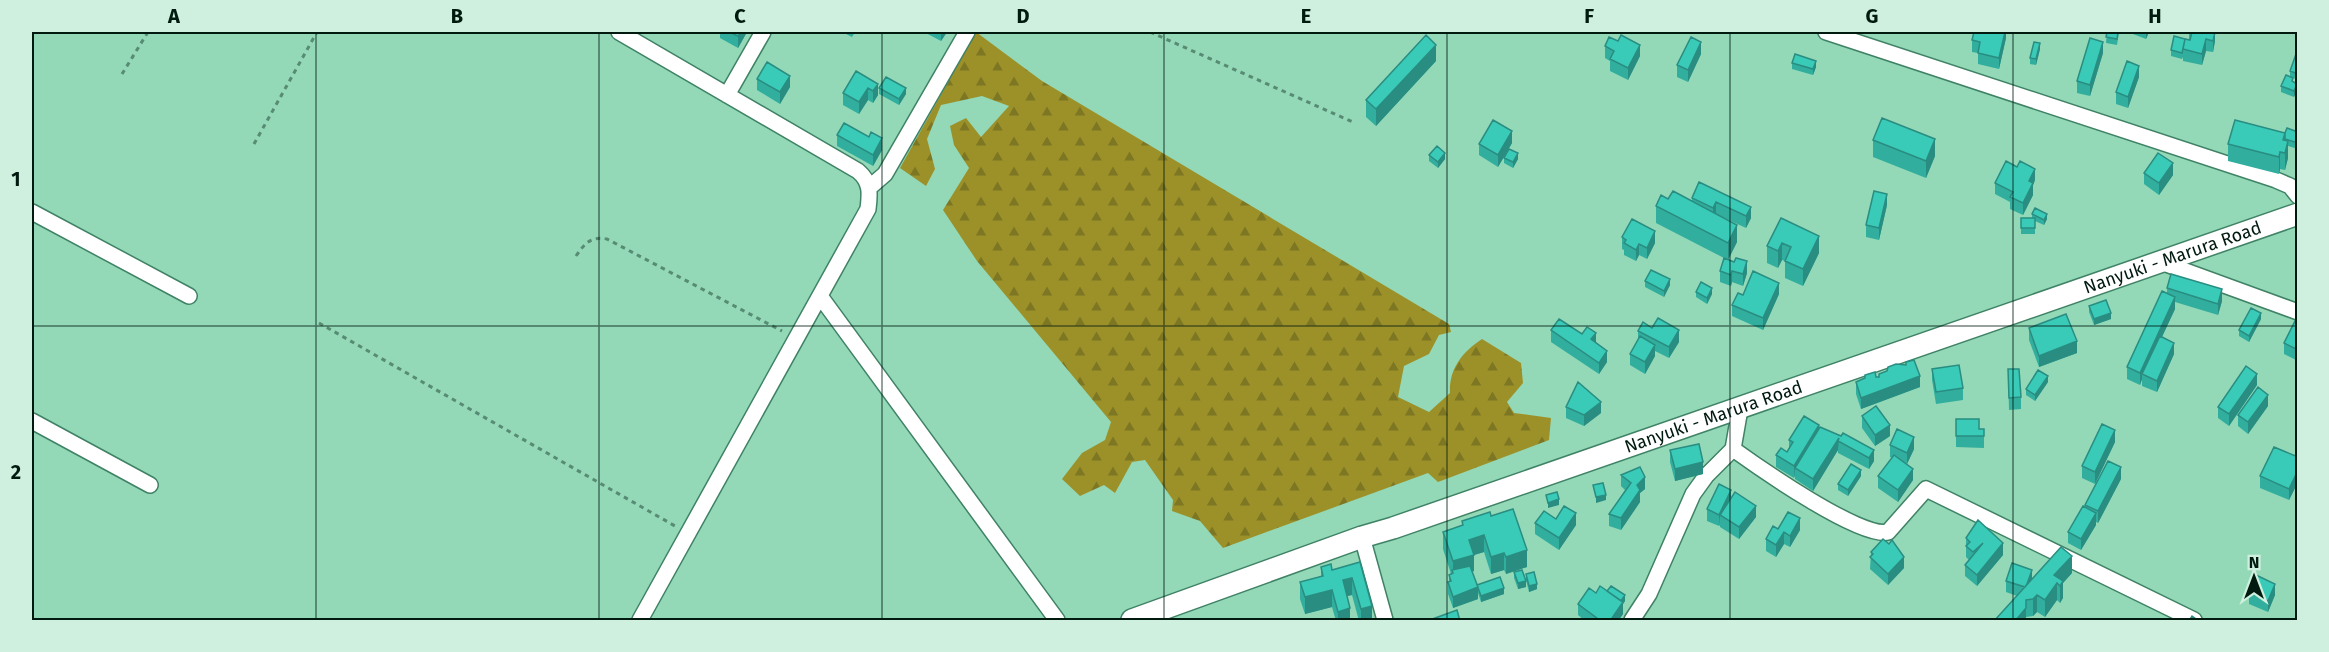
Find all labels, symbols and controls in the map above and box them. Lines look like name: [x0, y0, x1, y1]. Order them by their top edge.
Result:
text: A: [167, 4, 181, 28]
text: B: [451, 4, 463, 28]
text: C: [734, 4, 746, 28]
text: D: [1016, 4, 1030, 28]
text: E: [1301, 4, 1311, 28]
text: F: [1584, 4, 1594, 28]
text: G: [1866, 4, 1878, 28]
text: H: [2148, 4, 2162, 28]
text: 1: [11, 167, 21, 191]
street label: Nanyuki - Marura Road: [2081, 217, 2264, 298]
street label: Nanyuki - Marura Road: [1622, 376, 1805, 458]
text: 2: [11, 460, 21, 484]
north arrow: [2224, 547, 2284, 607]
text: N: [2249, 553, 2259, 572]

